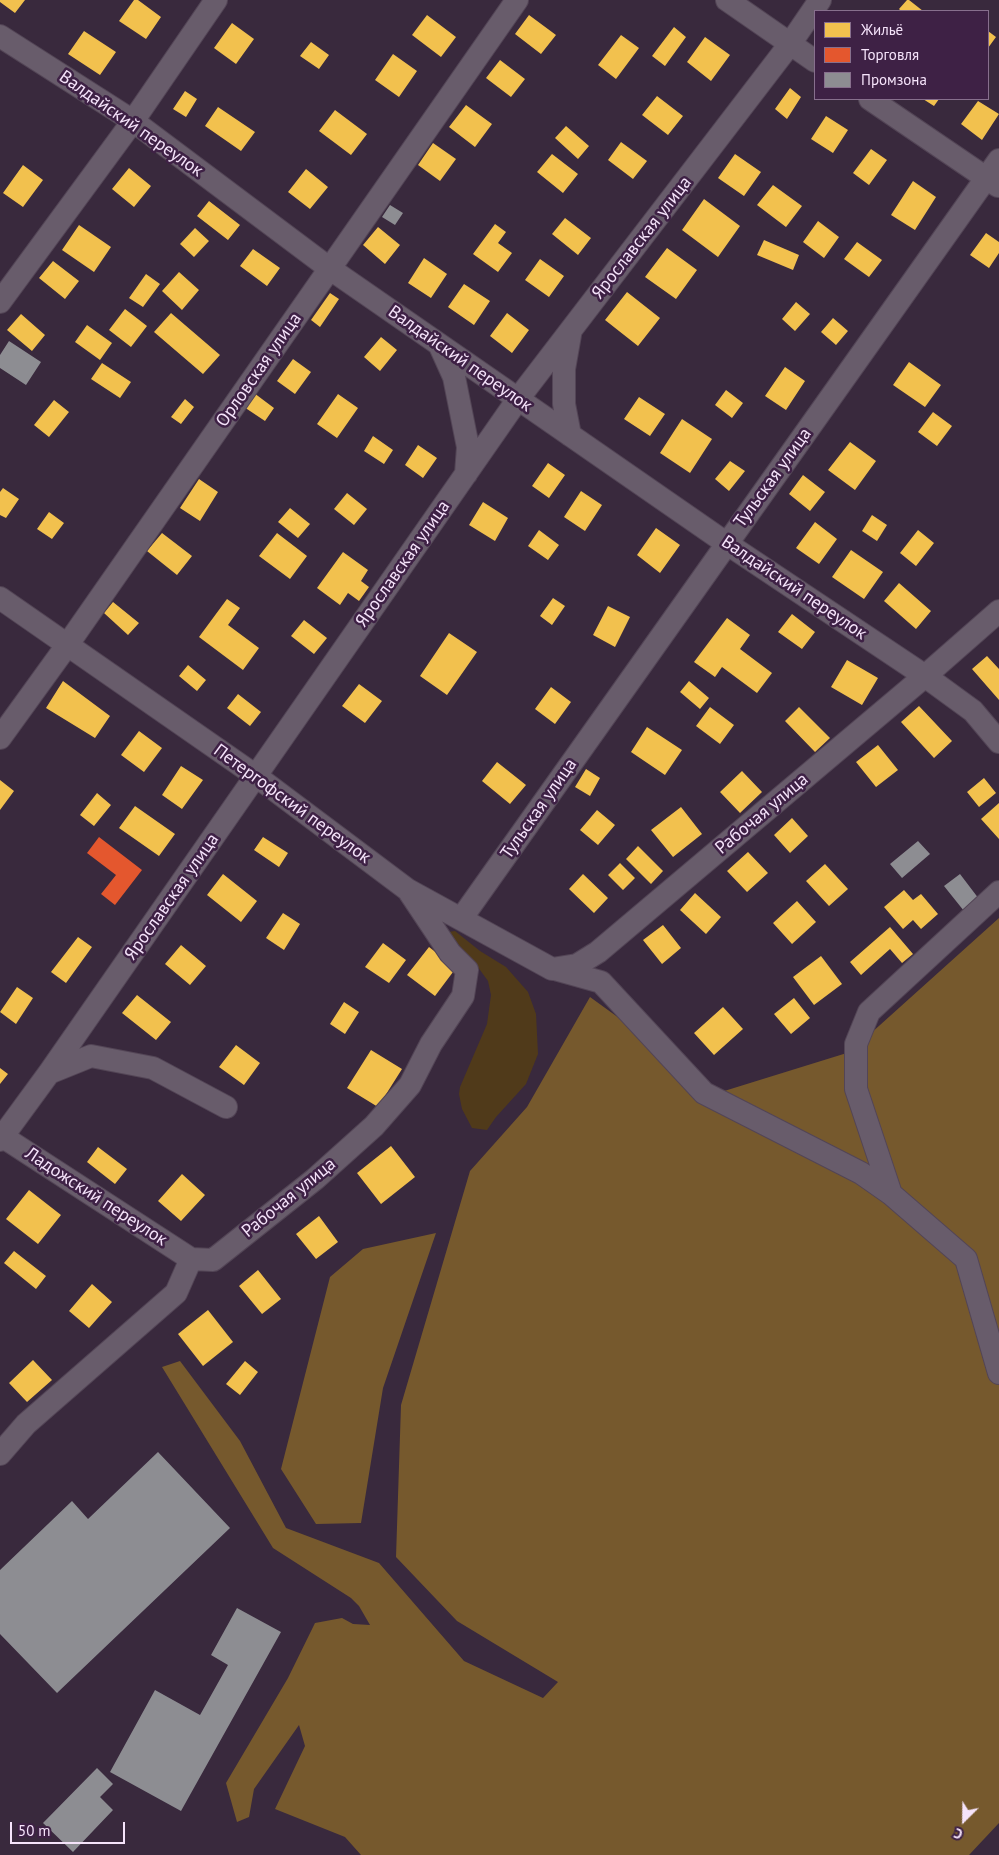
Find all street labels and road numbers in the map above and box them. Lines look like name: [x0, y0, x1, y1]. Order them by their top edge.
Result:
street label: Валдайский переулок: [55, 66, 207, 182]
street label: Ярославская улица: [587, 172, 697, 304]
street label: Валдайский переулок: [384, 301, 536, 417]
street label: Орловская улица: [212, 309, 306, 431]
street label: Тульская улица: [730, 424, 816, 532]
street label: Ярославская улица: [351, 497, 455, 631]
street label: Валдайский переулок: [717, 531, 871, 645]
street label: Петергофский переулок: [209, 740, 375, 868]
street label: Тульская улица: [496, 755, 582, 863]
street label: Рабочая улица: [711, 769, 813, 859]
street label: Ярославская улица: [120, 830, 224, 964]
street label: Ладожский переулок: [21, 1143, 171, 1251]
street label: Рабочая улица: [238, 1154, 340, 1242]

